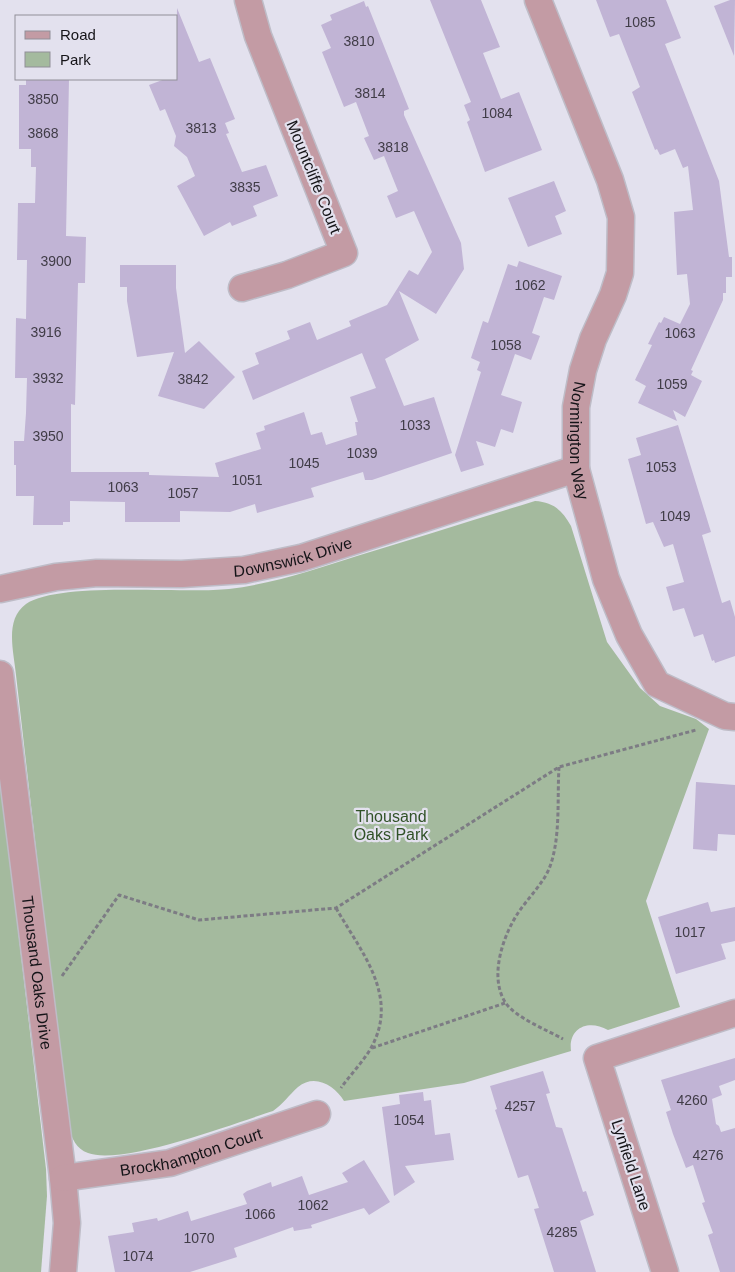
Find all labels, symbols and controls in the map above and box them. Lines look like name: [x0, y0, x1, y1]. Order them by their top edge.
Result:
house number: 1085: [624, 14, 656, 30]
legend: [15, 15, 178, 80]
text: Road: [60, 26, 96, 43]
house number: 3810: [343, 33, 375, 49]
text: Park: [60, 51, 91, 68]
house number: 3814: [354, 85, 386, 101]
house number: 3850: [27, 91, 59, 107]
house number: 1084: [481, 105, 513, 121]
street label: Mountcliffe Court: [284, 118, 345, 237]
house number: 3813: [185, 120, 217, 136]
house number: 3868: [27, 125, 59, 141]
house number: 3818: [377, 139, 409, 155]
house number: 3835: [229, 179, 261, 195]
house number: 3900: [40, 253, 72, 269]
house number: 1062: [514, 277, 546, 293]
house number: 3916: [30, 324, 62, 340]
house number: 1063: [664, 325, 696, 341]
house number: 1058: [490, 337, 522, 353]
house number: 3932: [32, 370, 64, 386]
house number: 3842: [177, 371, 209, 387]
house number: 1059: [656, 376, 688, 392]
street label: Normington Way: [567, 380, 592, 501]
house number: 1033: [399, 417, 431, 433]
house number: 3950: [32, 428, 64, 444]
house number: 1039: [346, 445, 378, 461]
house number: 1045: [288, 455, 320, 471]
house number: 1053: [645, 459, 677, 475]
house number: 1051: [231, 472, 263, 488]
house number: 1063: [107, 479, 139, 495]
house number: 1057: [167, 485, 199, 501]
house number: 1049: [659, 508, 691, 524]
street label: Downswick Drive: [233, 534, 354, 579]
park label: Thousand Oaks Park: [354, 808, 429, 843]
street label: Thousand Oaks Drive: [19, 895, 55, 1051]
house number: 1017: [674, 924, 706, 940]
house number: 4260: [676, 1092, 708, 1108]
house number: 4257: [504, 1098, 536, 1114]
house number: 1054: [393, 1112, 425, 1128]
street label: Lynfield Lane: [608, 1117, 654, 1213]
street label: Brockhampton Court: [119, 1124, 265, 1178]
house number: 4276: [692, 1147, 724, 1163]
house number: 1062: [297, 1197, 329, 1213]
house number: 1066: [244, 1206, 276, 1222]
house number: 4285: [546, 1224, 578, 1240]
house number: 1070: [183, 1230, 215, 1246]
house number: 1074: [122, 1248, 154, 1264]

